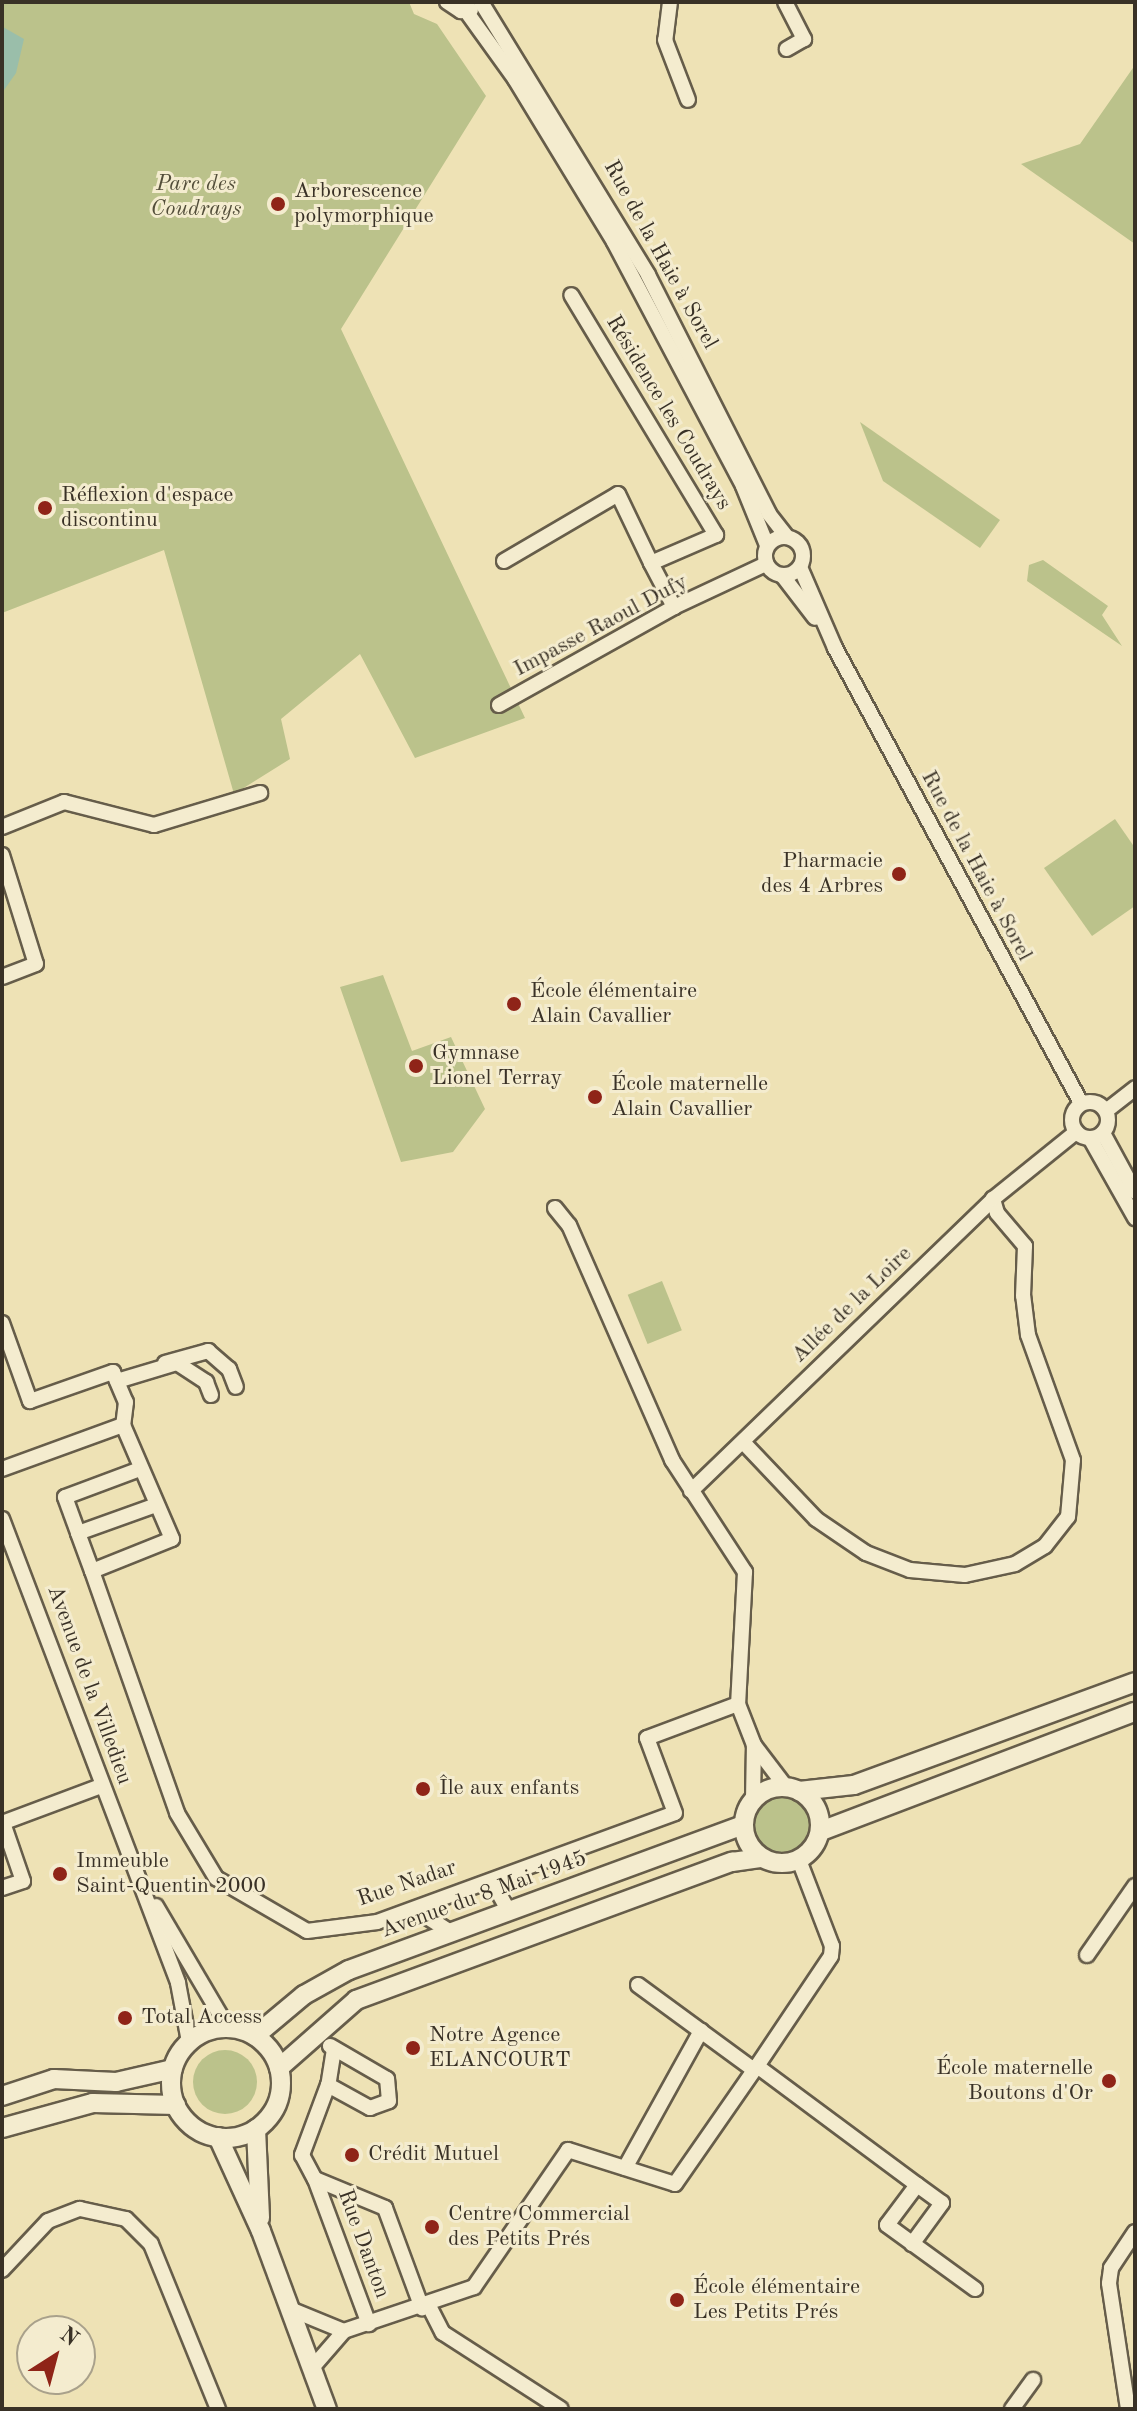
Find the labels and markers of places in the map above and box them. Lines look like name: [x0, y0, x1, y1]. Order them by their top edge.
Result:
place label: Arborescence polymorphique: [294, 178, 434, 230]
marker: Arborescence polymorphique: [269, 195, 287, 213]
place label: Réflexion d'espace discontinu: [61, 482, 233, 534]
marker: Réflexion d'espace discontinu: [36, 499, 54, 517]
place label: Pharmacie des 4 Arbres: [761, 848, 883, 900]
marker: Pharmacie des 4 Arbres: [890, 865, 908, 883]
place label: École élémentaire Alain Cavallier: [530, 978, 697, 1030]
marker: École élémentaire Alain Cavallier: [505, 995, 523, 1013]
place label: Gymnase Lionel Terray: [432, 1040, 562, 1092]
marker: Gymnase Lionel Terray: [407, 1057, 425, 1075]
place label: École maternelle Alain Cavallier: [611, 1071, 768, 1122]
marker: École maternelle Alain Cavallier: [586, 1088, 604, 1106]
place label: Île aux enfants: [439, 1776, 579, 1802]
marker: Île aux enfants: [414, 1780, 432, 1798]
place label: Immeuble Saint-Quentin 2000: [76, 1848, 266, 1900]
marker: Immeuble Saint-Quentin 2000: [51, 1865, 69, 1883]
place label: Total Access: [141, 2005, 262, 2031]
marker: Total Access: [116, 2009, 134, 2027]
place label: Notre Agence ELANCOURT: [429, 2022, 571, 2074]
marker: Notre Agence ELANCOURT: [404, 2039, 422, 2057]
place label: École maternelle Boutons d'Or: [936, 2055, 1093, 2106]
marker: École maternelle Boutons d'Or: [1100, 2072, 1118, 2090]
place label: Crédit Mutuel: [368, 2142, 499, 2168]
marker: Crédit Mutuel: [343, 2146, 361, 2164]
place label: Centre Commercial des Petits Prés: [448, 2201, 630, 2252]
marker: Centre Commercial des Petits Prés: [423, 2218, 441, 2236]
place label: École élémentaire Les Petits Prés: [693, 2274, 860, 2326]
marker: École élémentaire Les Petits Prés: [668, 2291, 686, 2309]

